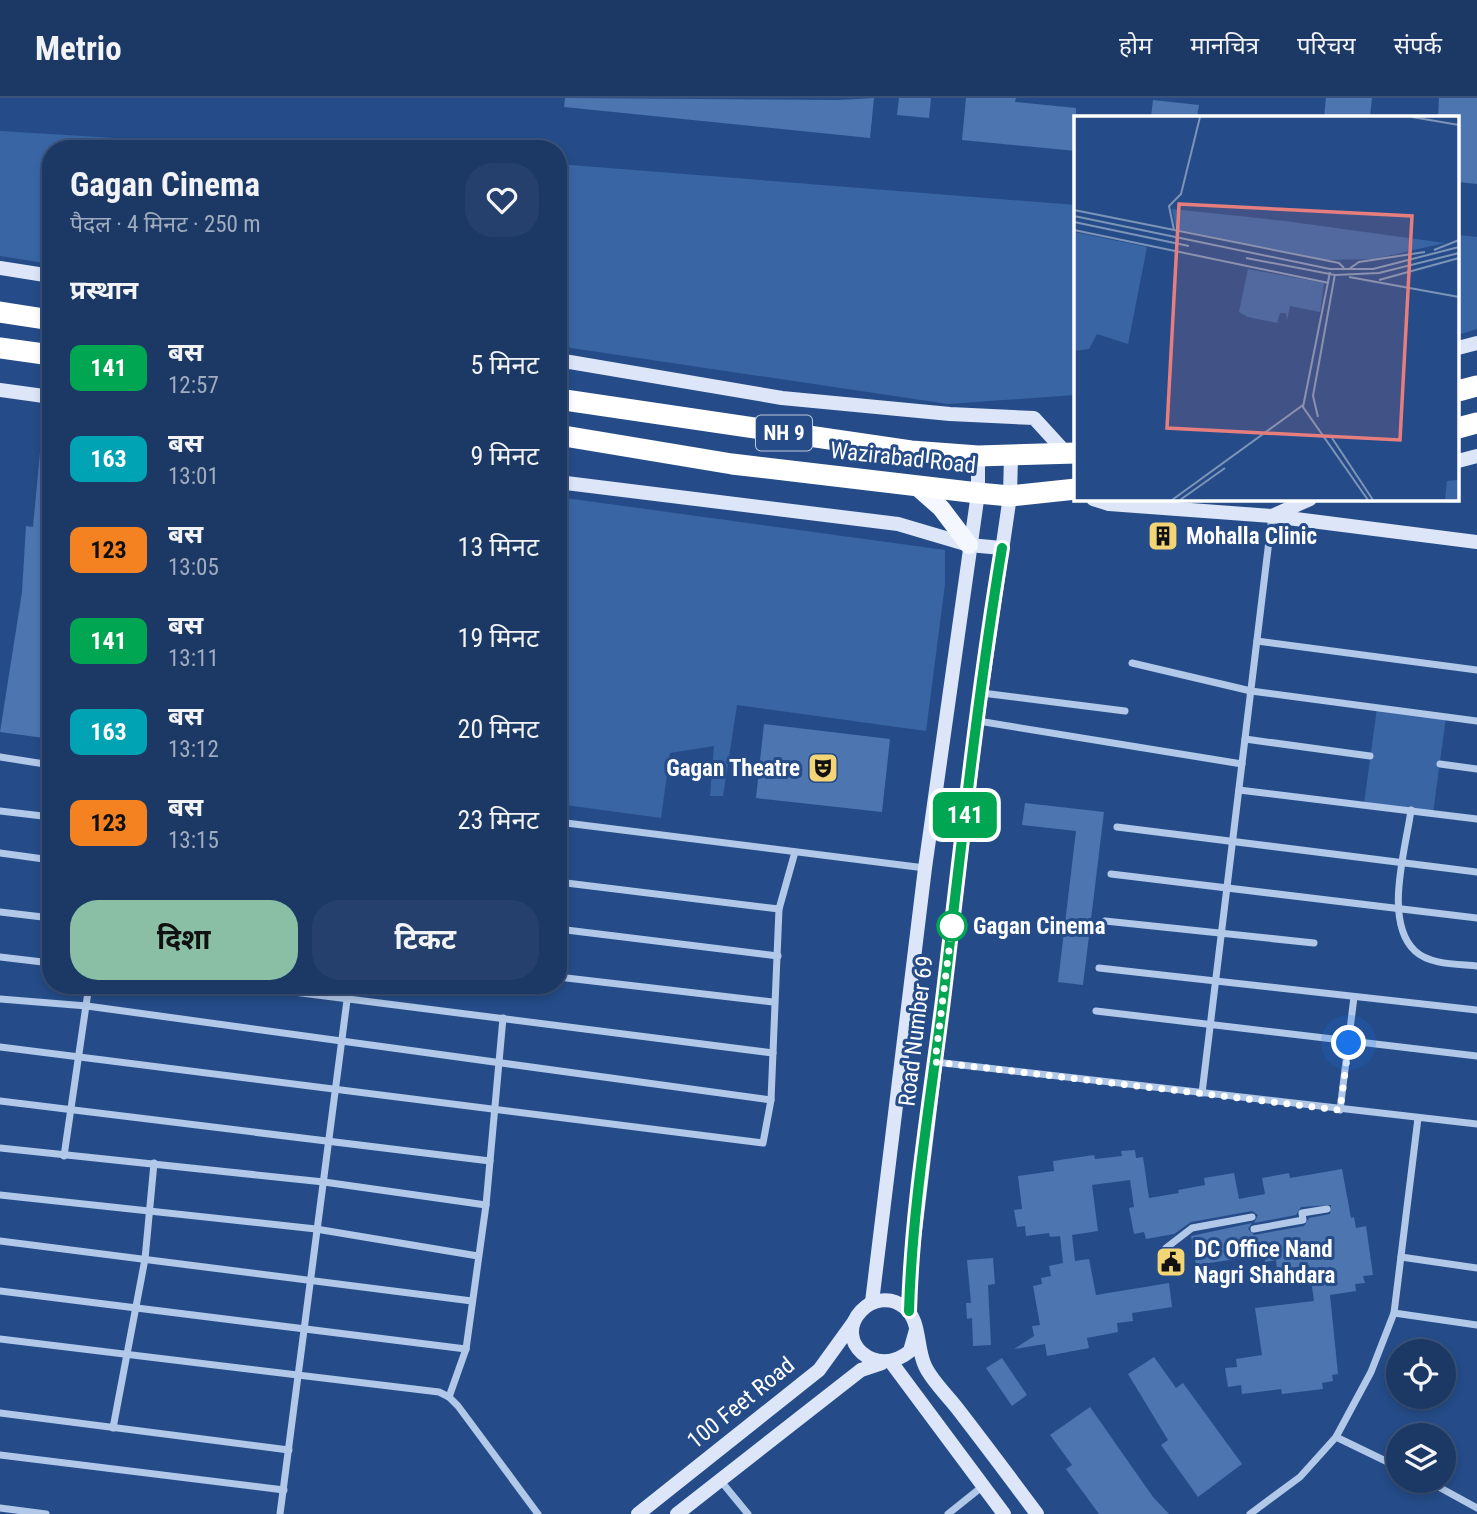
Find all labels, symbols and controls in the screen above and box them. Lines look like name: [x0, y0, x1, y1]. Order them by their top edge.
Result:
text: Metrio: [35, 29, 122, 68]
text: होम: [1119, 32, 1152, 60]
text: मानचित्र: [1190, 32, 1259, 60]
text: परिचय: [1297, 32, 1356, 60]
text: संपर्क: [1394, 32, 1442, 60]
inset map: [1074, 116, 1460, 500]
button: heart: [465, 163, 539, 237]
text: Gagan Cinema: [70, 165, 260, 204]
text: पैदल · 4 मिनट · 250 m: [70, 211, 261, 238]
text: प्रस्थान: [70, 275, 138, 305]
text: बस: [168, 337, 203, 367]
text: 5 मिनट: [470, 350, 539, 380]
text: 141: [90, 354, 127, 382]
text: 12:57: [168, 372, 219, 399]
road number: NH 9: [756, 416, 812, 450]
text: बस: [168, 428, 203, 458]
street label: Wazirabad Road: [829, 437, 977, 479]
text: 9 मिनट: [470, 441, 539, 471]
text: 163: [90, 445, 127, 473]
text: 13:01: [168, 463, 219, 490]
text: बस: [168, 519, 203, 549]
building icon: Mohalla Clinic: [1146, 519, 1180, 553]
place label: Mohalla Clinic: [1186, 523, 1317, 550]
text: 13 मिनट: [458, 532, 539, 562]
text: 123: [90, 536, 127, 564]
text: 13:05: [168, 554, 219, 581]
text: बस: [168, 610, 203, 640]
text: 19 मिनट: [458, 623, 539, 653]
text: 141: [90, 627, 127, 655]
text: 13:11: [168, 645, 219, 672]
text: बस: [168, 701, 203, 731]
text: 20 मिनट: [458, 714, 539, 744]
text: 163: [90, 718, 127, 746]
text: 13:12: [168, 736, 219, 763]
theatre icon: Gagan Theatre: [806, 751, 840, 785]
place label: Gagan Theatre: [666, 755, 800, 782]
text: बस: [168, 792, 203, 822]
line badge: 141: [925, 792, 1005, 838]
text: 141: [947, 801, 983, 829]
text: 23 मिनट: [458, 805, 539, 835]
text: 123: [90, 809, 127, 837]
text: 13:15: [168, 827, 219, 854]
button: दिशा: [70, 900, 298, 980]
button: टिकट: [312, 900, 539, 980]
marker: Gagan Cinema: [937, 911, 967, 941]
place label: Gagan Cinema: [973, 913, 1106, 940]
street label: Road Number 69: [893, 954, 939, 1108]
your location: [1331, 1025, 1366, 1060]
place label: DC Office Nand Nagri Shahdara: [1194, 1236, 1336, 1289]
public building icon: DC Office Nand Nagri Shahdara: [1154, 1245, 1188, 1279]
map controls: [1386, 1339, 1456, 1493]
button: locate: [1386, 1339, 1456, 1409]
street label: 100 Feet Road: [682, 1352, 800, 1454]
button: layers: [1386, 1423, 1456, 1493]

